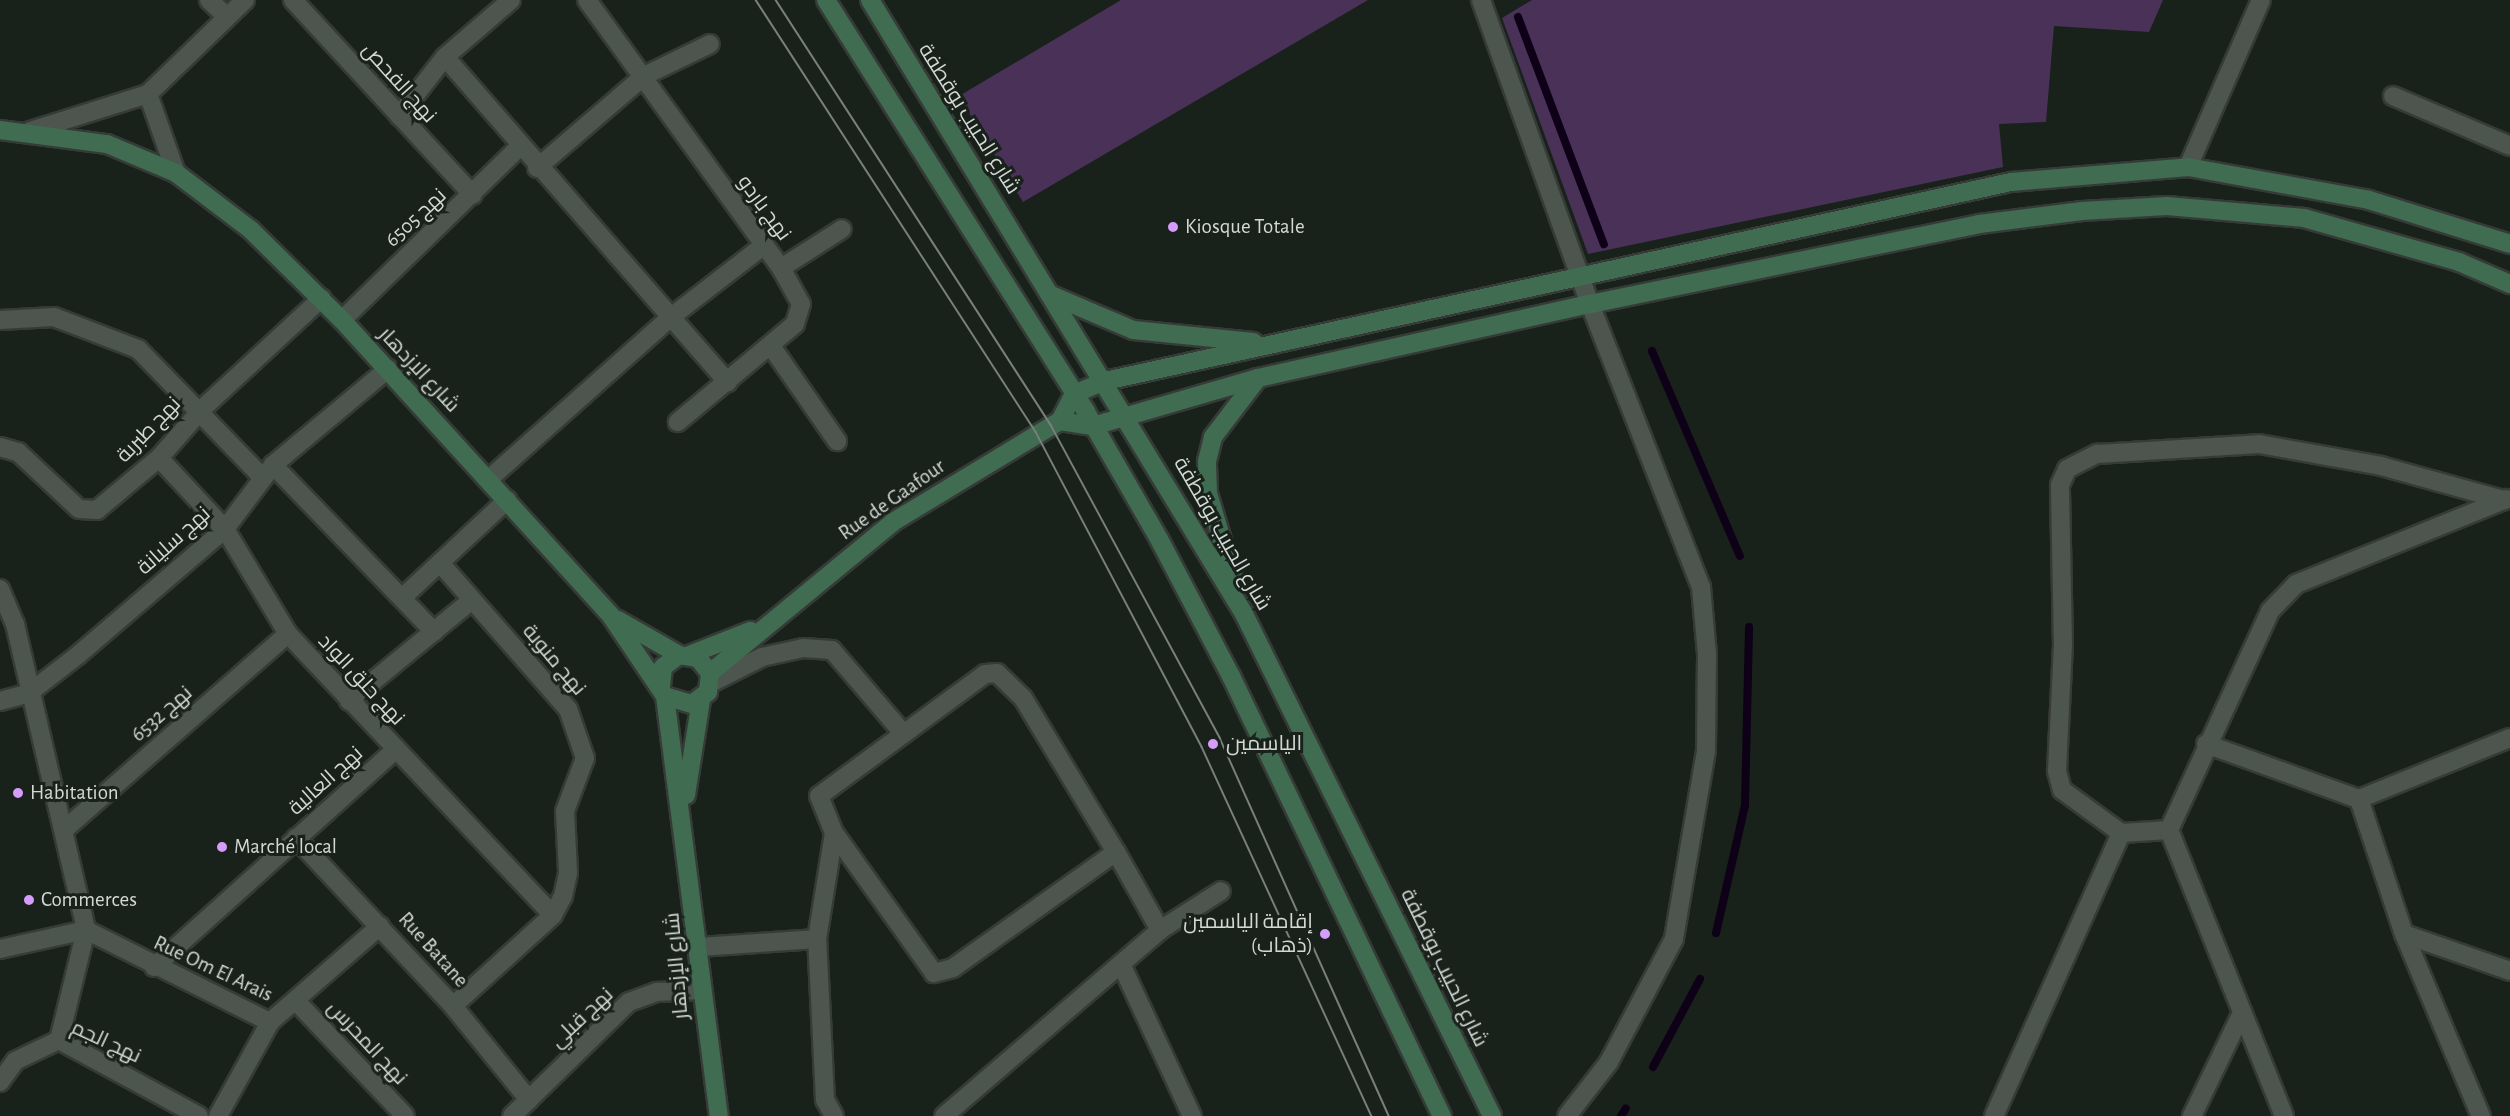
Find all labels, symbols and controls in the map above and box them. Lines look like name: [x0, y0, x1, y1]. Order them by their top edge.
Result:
street label: نهج الفحص: [356, 38, 442, 128]
street label: شارع الحبيب بوقطفة: [912, 39, 1026, 199]
street label: نهج باردو: [732, 170, 796, 246]
street label: نهج 6505: [380, 183, 452, 253]
place label: Kiosque Totale: [1185, 214, 1305, 240]
marker: Kiosque Totale: [1166, 220, 1180, 234]
street label: شارع الإزدهار: [373, 322, 465, 418]
street label: نهج طبربة: [111, 392, 187, 468]
street label: شارع الحبيب بوقطفة: [1168, 453, 1276, 615]
street label: Rue de Gaafour: [834, 454, 950, 546]
street label: نهج سليانة: [132, 502, 216, 580]
street label: نهج منوبة: [517, 619, 591, 701]
street label: نهج حلق الواد: [312, 629, 410, 731]
street label: نهج 6532: [126, 681, 198, 747]
place label: الياسمين: [1226, 731, 1302, 757]
marker: الياسمين: [1204, 735, 1222, 753]
street label: نهج العالية: [284, 741, 368, 821]
place label: Habitation: [30, 780, 119, 806]
marker: Habitation: [11, 786, 25, 800]
place label: Marché local: [234, 834, 337, 860]
marker: Marché local: [215, 840, 229, 854]
street label: شارع الحبيب بوقطفة: [1395, 885, 1493, 1051]
place label: Commerces: [41, 887, 137, 913]
marker: Commerces: [22, 893, 36, 907]
street label: Rue Batane: [393, 907, 473, 993]
place label: إقامة الياسمين (ذهاب): [1183, 909, 1313, 959]
street label: شارع الإزدهار: [660, 911, 694, 1021]
marker: إقامة الياسمين (ذهاب): [1318, 927, 1332, 941]
street label: Rue Om El Arais: [149, 930, 277, 1008]
street label: نهج قبلي: [545, 982, 619, 1054]
street label: نهج المحرس: [322, 996, 412, 1090]
street label: نهج الجم: [67, 1015, 145, 1069]

